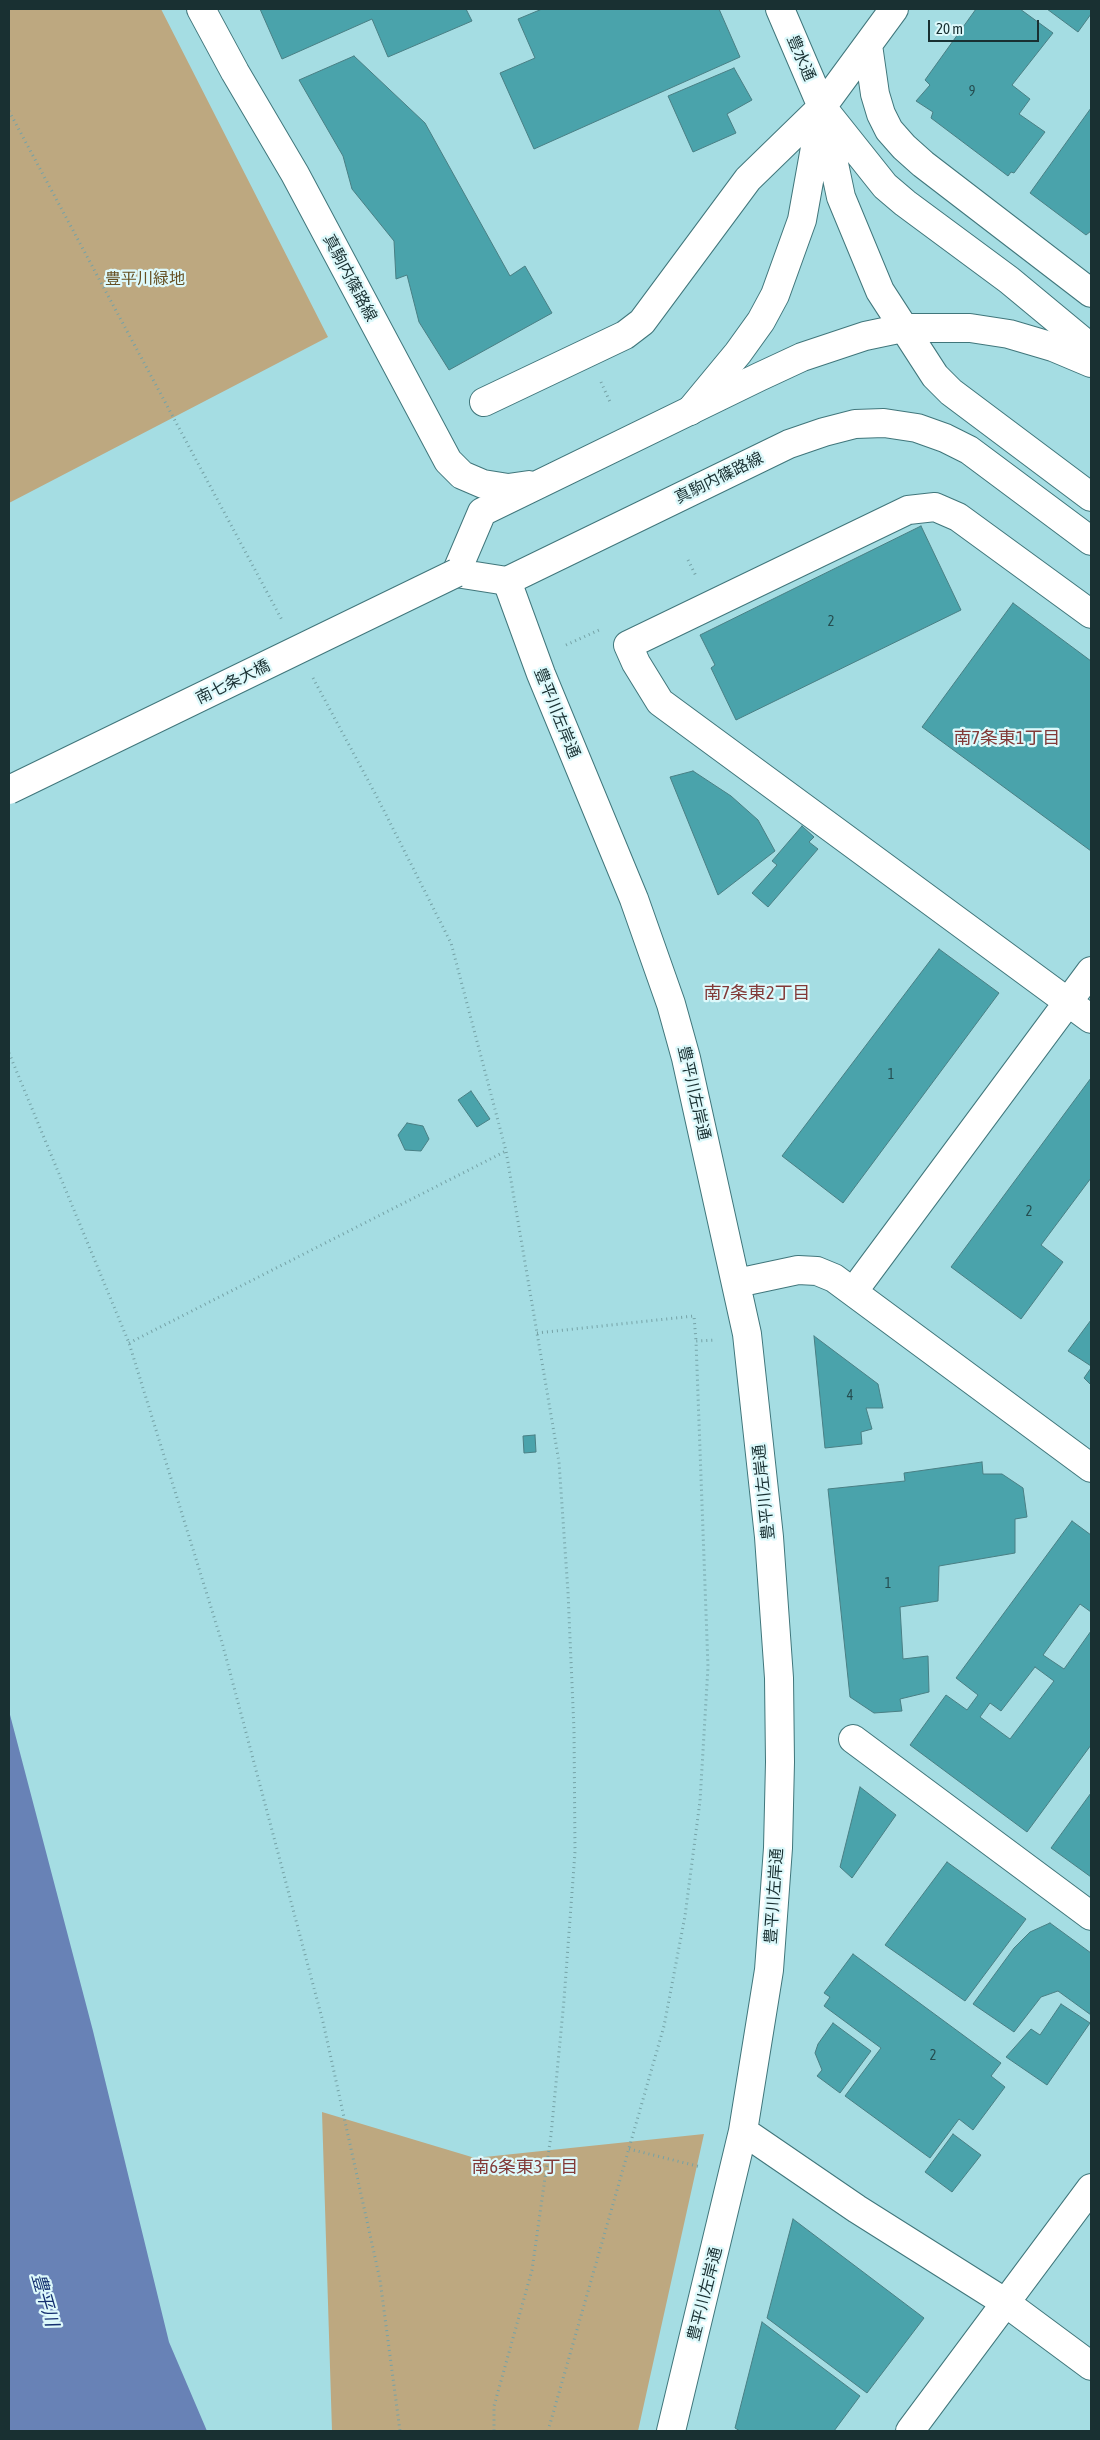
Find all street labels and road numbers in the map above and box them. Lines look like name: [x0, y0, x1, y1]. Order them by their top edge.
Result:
street label: 豊水通: [783, 32, 819, 84]
street label: 真駒内篠路線: [319, 231, 381, 325]
street label: 真駒内篠路線: [672, 448, 766, 508]
street label: 南七条大橋: [193, 656, 273, 708]
street label: 豊平川左岸通: [530, 665, 584, 761]
street label: 豊平川左岸通: [674, 1044, 714, 1142]
street label: 豊平川左岸通: [749, 1443, 779, 1541]
street label: 豊平川左岸通: [761, 1847, 787, 1945]
street label: 豊平川左岸通: [684, 2245, 726, 2343]

